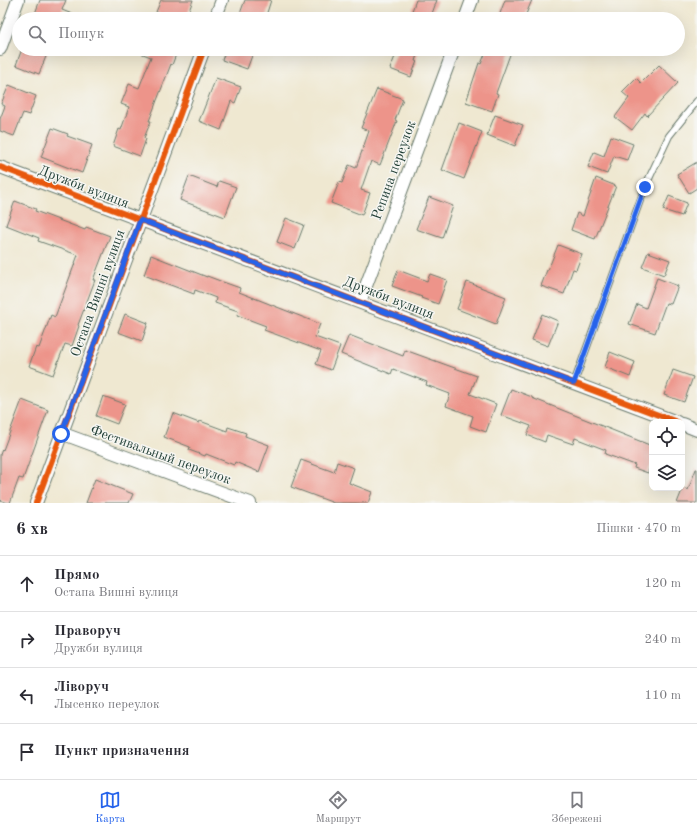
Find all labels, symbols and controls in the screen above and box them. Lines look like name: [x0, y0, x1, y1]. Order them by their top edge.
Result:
search box: [12, 12, 685, 56]
icon: search: [26, 23, 48, 45]
text: Пошук: [58, 27, 104, 42]
street label: Репина переулок: [370, 119, 418, 222]
street label: Дружби вулиця: [37, 163, 131, 211]
route end: [636, 178, 654, 196]
street label: Остапа Вишні вулиця: [68, 228, 127, 359]
street label: Дружби вулиця: [342, 274, 436, 322]
map controls: [649, 419, 685, 491]
button: locate: [649, 419, 685, 455]
street label: Фестивальный переулок: [88, 423, 233, 487]
route start: [52, 425, 70, 443]
button: layers: [649, 455, 685, 491]
text: 6 хв: [16, 521, 48, 538]
text: Пішки · 470 m: [596, 522, 681, 535]
text: Прямо: [54, 568, 100, 583]
icon: ahead: [16, 573, 38, 595]
text: 120 m: [644, 577, 681, 590]
text: Остапа Вишні вулиця: [54, 586, 179, 599]
text: Праворуч: [54, 624, 121, 639]
icon: right: [16, 629, 38, 651]
text: 240 m: [644, 633, 681, 646]
text: Дружби вулиця: [54, 642, 143, 655]
text: Ліворуч: [54, 680, 109, 695]
icon: left: [16, 685, 38, 707]
text: 110 m: [644, 689, 681, 702]
text: Лысенко переулок: [54, 698, 160, 711]
icon: arrive: [16, 741, 38, 763]
text: Пункт призначення: [54, 744, 190, 759]
tab: Карта: [95, 789, 125, 827]
tab: Маршрут: [316, 789, 361, 827]
tab: Збережені: [552, 789, 602, 827]

